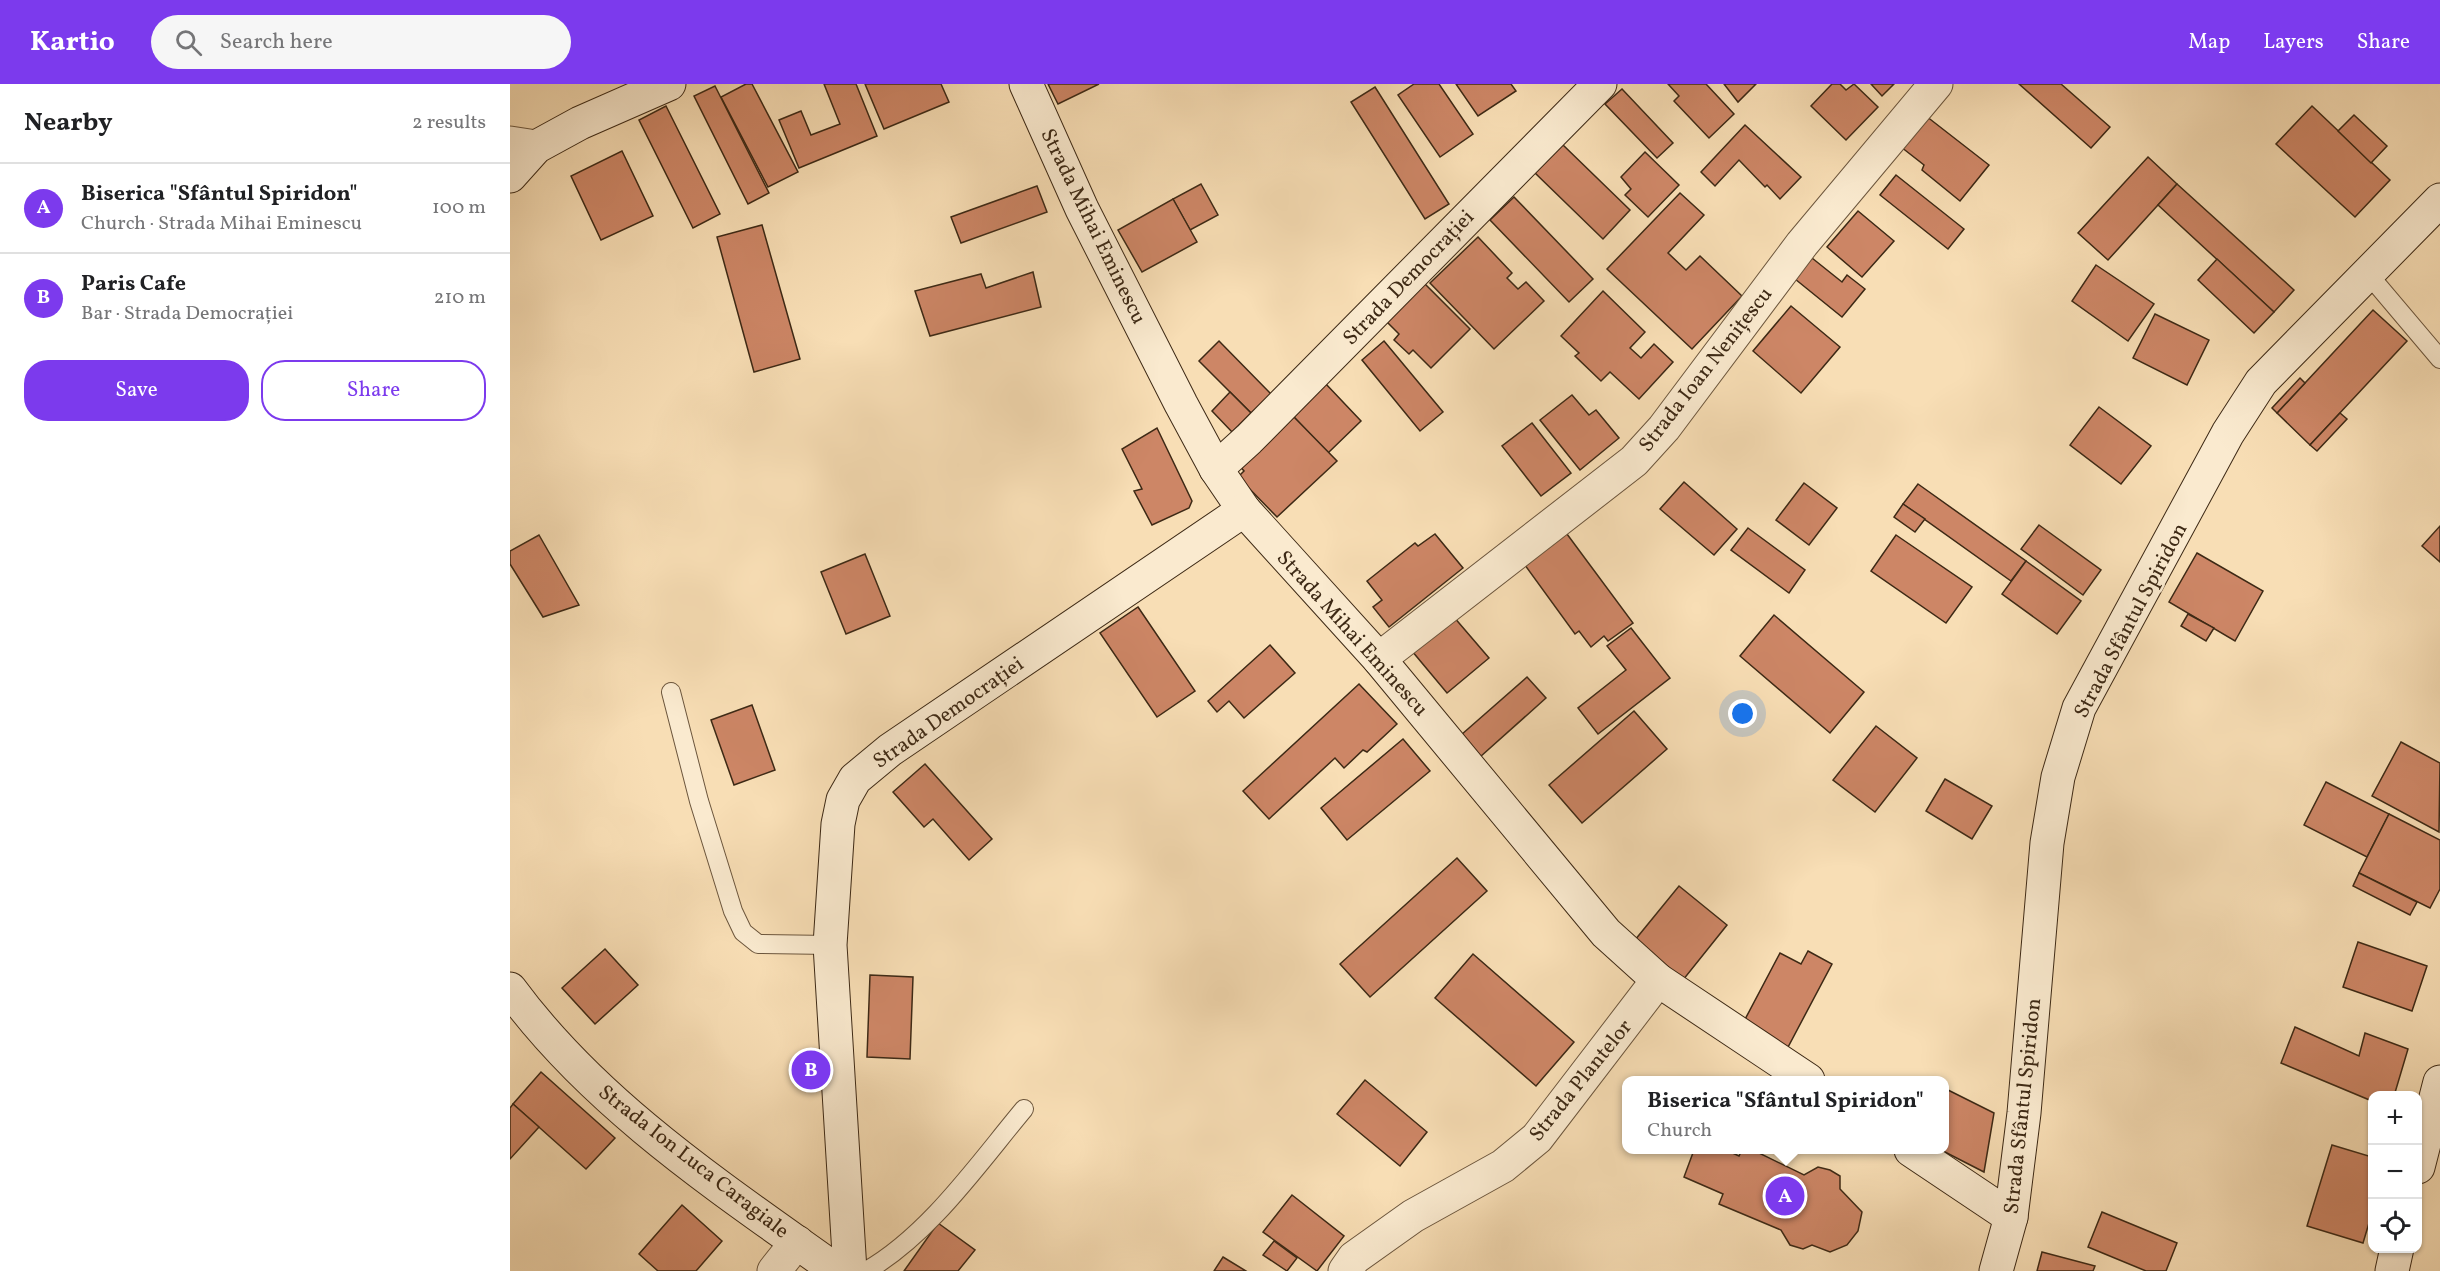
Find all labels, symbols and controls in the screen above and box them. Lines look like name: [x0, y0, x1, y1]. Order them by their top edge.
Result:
search box: [151, 15, 571, 69]
text: Kartio: [30, 23, 115, 62]
icon: search: [172, 26, 205, 59]
text: Search here: [220, 27, 333, 58]
text: Map: [2188, 28, 2230, 57]
text: Layers: [2263, 28, 2324, 57]
text: Share: [2357, 28, 2410, 57]
text: Nearby: [24, 105, 113, 141]
text: 2 results: [412, 109, 486, 137]
street label: Strada Mihai Eminescu: [1033, 124, 1153, 329]
text: Biserica "Sfântul Spiridon": [81, 179, 358, 210]
text: A: [36, 194, 51, 222]
text: 100 m: [432, 194, 486, 222]
street label: Strada Democrației: [1337, 204, 1481, 352]
text: Church · Strada Mihai Eminescu: [81, 210, 362, 238]
text: Paris Cafe: [81, 269, 186, 300]
street label: Strada Ioan Nenițescu: [1632, 281, 1780, 459]
text: B: [37, 284, 50, 312]
text: 210 m: [434, 284, 486, 312]
text: Bar · Strada Democrației: [81, 300, 293, 328]
button: Save: [24, 360, 249, 421]
button: Share: [261, 360, 486, 421]
street label: Strada Sfântul Spiridon: [2068, 518, 2195, 723]
street label: Strada Mihai Eminescu: [1269, 545, 1434, 723]
street label: Strada Democrației: [868, 650, 1030, 776]
your location: [1728, 699, 1757, 728]
street label: Strada Sfântul Spiridon: [1998, 997, 2049, 1216]
street label: Strada Plantelor: [1523, 1014, 1640, 1148]
pin: B: [792, 1048, 830, 1092]
popup: [1622, 1076, 1949, 1154]
street label: Strada Ion Luca Caragiale: [592, 1078, 795, 1246]
text: Biserica "Sfântul Spiridon": [1647, 1086, 1924, 1117]
map controls: [2368, 1091, 2422, 1253]
button: +: [2368, 1091, 2422, 1145]
text: Church: [1647, 1117, 1712, 1145]
button: −: [2368, 1145, 2422, 1199]
pin: A: [1766, 1174, 1804, 1218]
button: locate: [2368, 1199, 2422, 1253]

